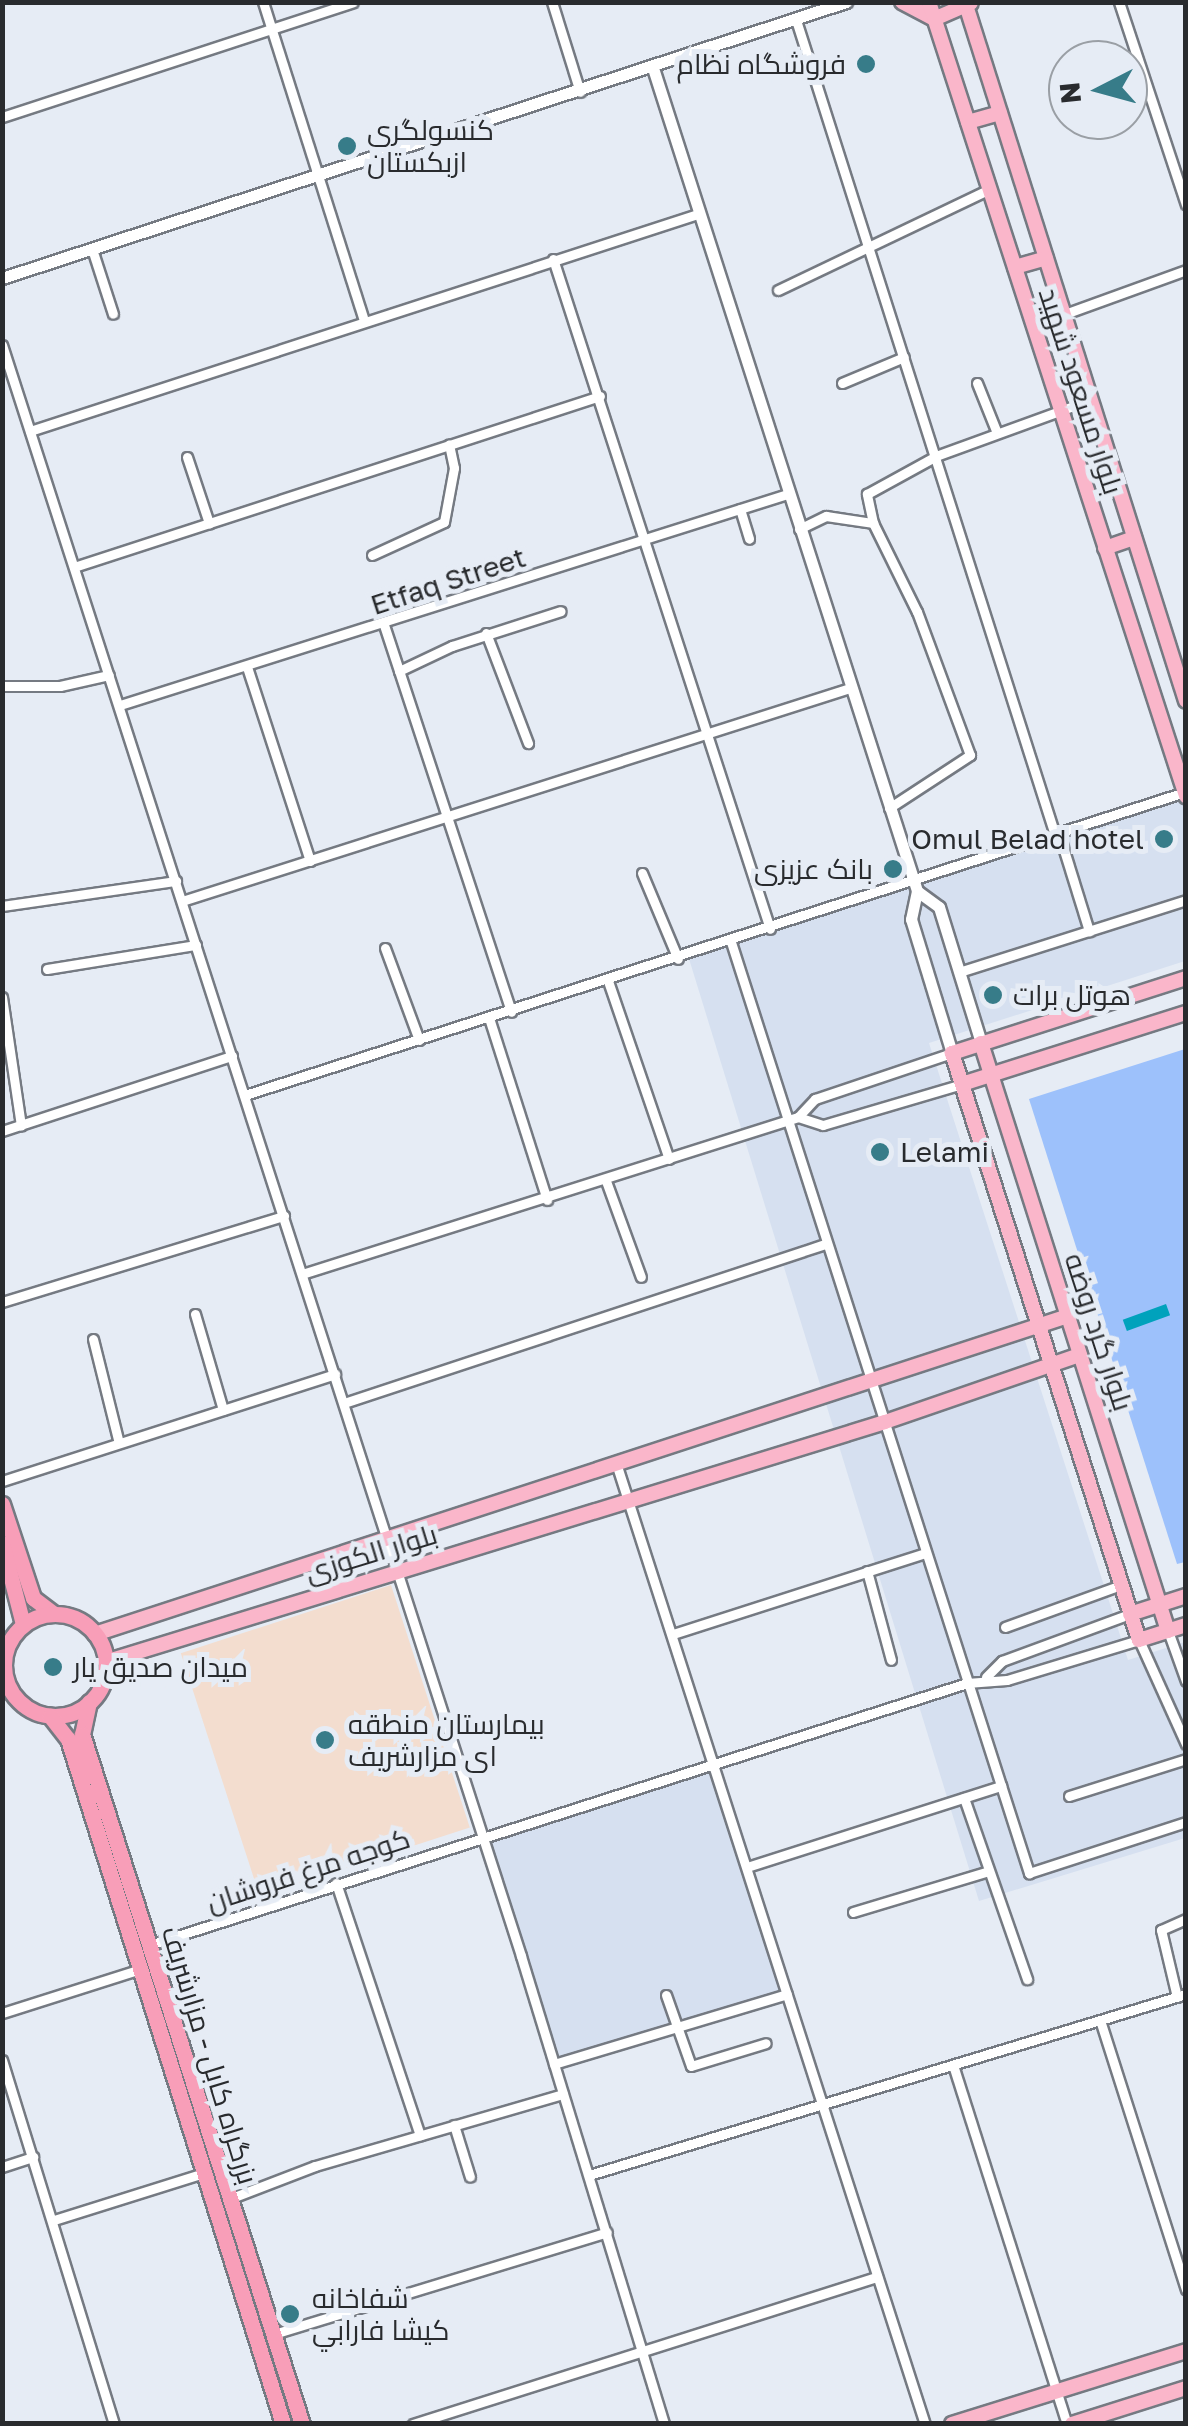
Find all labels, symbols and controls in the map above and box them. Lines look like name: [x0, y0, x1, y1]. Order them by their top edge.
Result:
north arrow: [1048, 40, 1148, 140]
place label: فروشگاه نظام: [677, 47, 846, 81]
marker: فروشگاه نظام: [855, 53, 877, 75]
text: N: [1052, 81, 1087, 105]
place label: کنسولگری ازبکستان: [367, 113, 494, 179]
marker: کنسولگری ازبکستان: [336, 135, 358, 157]
street label: بلوار مسعود شهید: [1032, 283, 1130, 499]
street label: Etfaq Street: [366, 540, 530, 622]
place label: Omul Belad hotel: [911, 822, 1144, 856]
marker: Omul Belad hotel: [1153, 828, 1175, 850]
place label: بانک عزیزی: [754, 852, 873, 886]
marker: بانک عزیزی: [882, 858, 904, 880]
place label: هوتل برات: [1013, 978, 1131, 1012]
marker: هوتل برات: [982, 984, 1004, 1006]
place label: Lelami: [900, 1135, 989, 1169]
marker: Lelami: [869, 1141, 891, 1163]
street label: بلوار گرد روضه: [1058, 1249, 1140, 1415]
street label: بلوار الکوزی: [301, 1517, 441, 1589]
place label: میدان صدیق یار: [73, 1650, 248, 1684]
marker: میدان صدیق یار: [42, 1656, 64, 1678]
place label: بیمارستان منطقه ای مزارشریف: [348, 1707, 545, 1773]
marker: بیمارستان منطقه ای مزارشریف: [312, 1727, 338, 1753]
street label: كوجه مرغ فروشان: [202, 1821, 414, 1919]
street label: بزرگراه کابل - مزارشریف: [155, 1922, 265, 2188]
place label: شفاخانه كيشا فارابي: [312, 2281, 449, 2347]
marker: شفاخانه كيشا فارابي: [277, 2301, 303, 2327]

